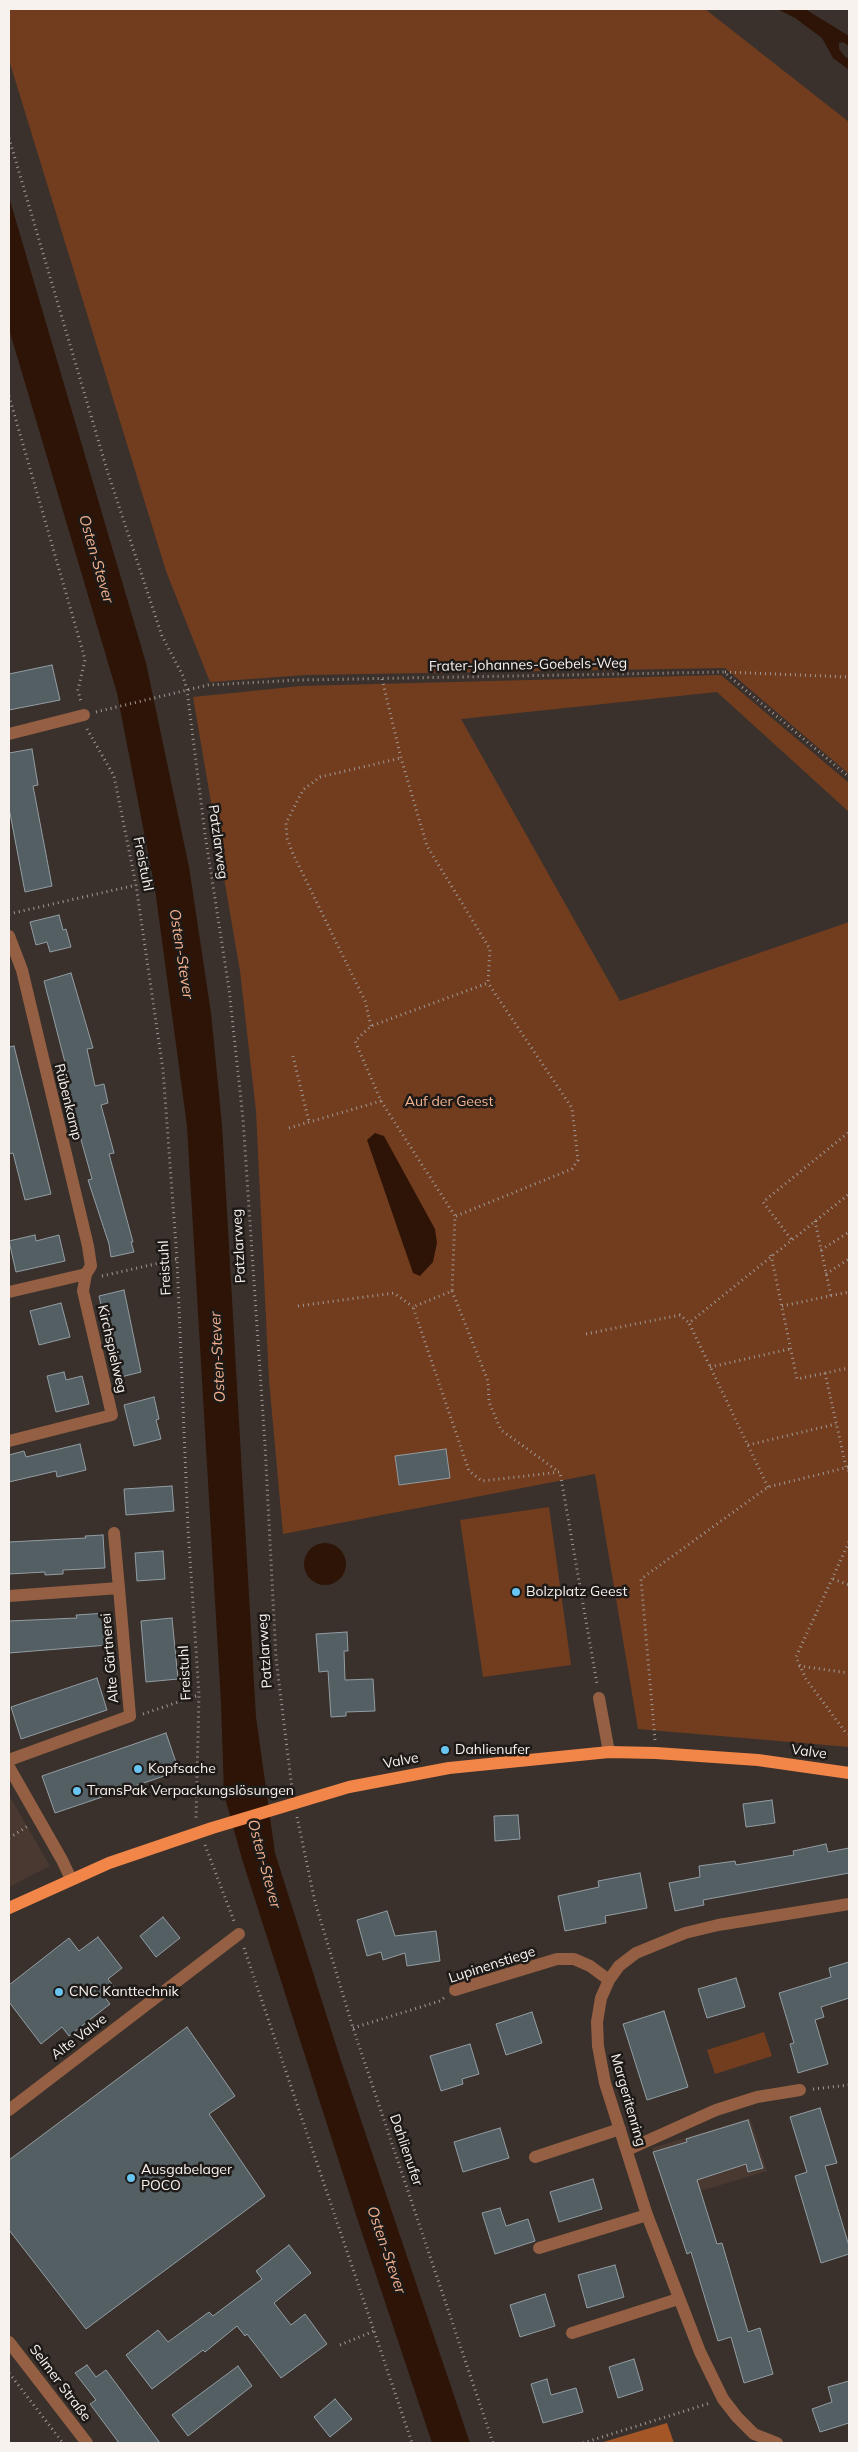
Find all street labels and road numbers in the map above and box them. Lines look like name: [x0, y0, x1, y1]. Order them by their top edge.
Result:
street label: Frater-Johannes-Goebels-Weg: [429, 655, 627, 675]
street label: Patzlarweg: [204, 804, 232, 880]
street label: Freistuhl: [130, 835, 156, 893]
street label: Rübenkamp: [50, 1062, 86, 1142]
street label: Patzlarweg: [229, 1208, 249, 1284]
street label: Freistuhl: [155, 1240, 175, 1296]
street label: Kirchspielweg: [94, 1303, 130, 1395]
street label: Alte Gärtnerei: [98, 1612, 122, 1704]
street label: Patzlarweg: [254, 1613, 276, 1689]
street label: Freistuhl: [175, 1645, 195, 1701]
street label: Valve: [790, 1741, 828, 1763]
street label: Valve: [382, 1749, 420, 1773]
street label: Lupinenstiege: [447, 1943, 537, 1987]
street label: Alte Valve: [48, 2011, 110, 2063]
street label: Margeritenring: [607, 2052, 649, 2148]
street label: Dahlienufer: [386, 2112, 426, 2188]
street label: Selmer Straße: [26, 2341, 94, 2425]

